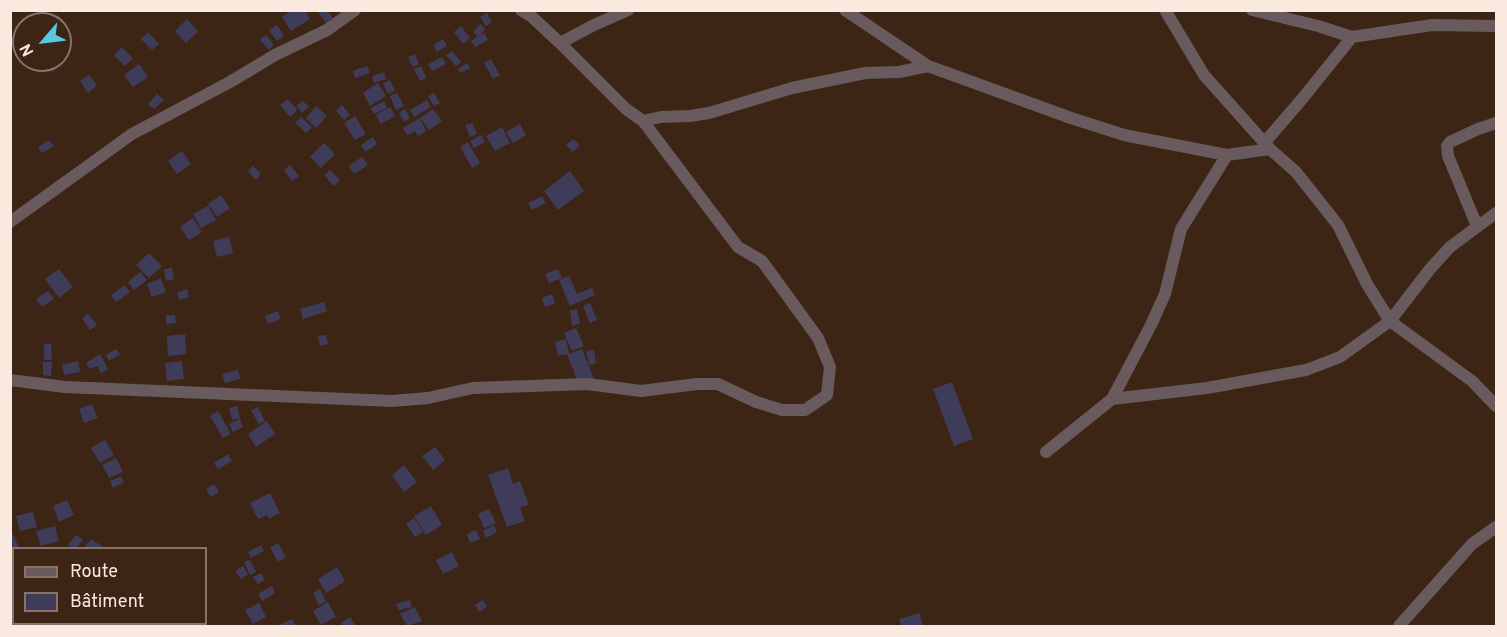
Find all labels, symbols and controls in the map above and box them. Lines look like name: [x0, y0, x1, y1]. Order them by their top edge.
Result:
north arrow: [12, 12, 72, 72]
text: N: [16, 40, 39, 59]
legend: [12, 547, 207, 625]
text: Route: [70, 561, 118, 584]
text: Bâtiment: [70, 591, 144, 614]

